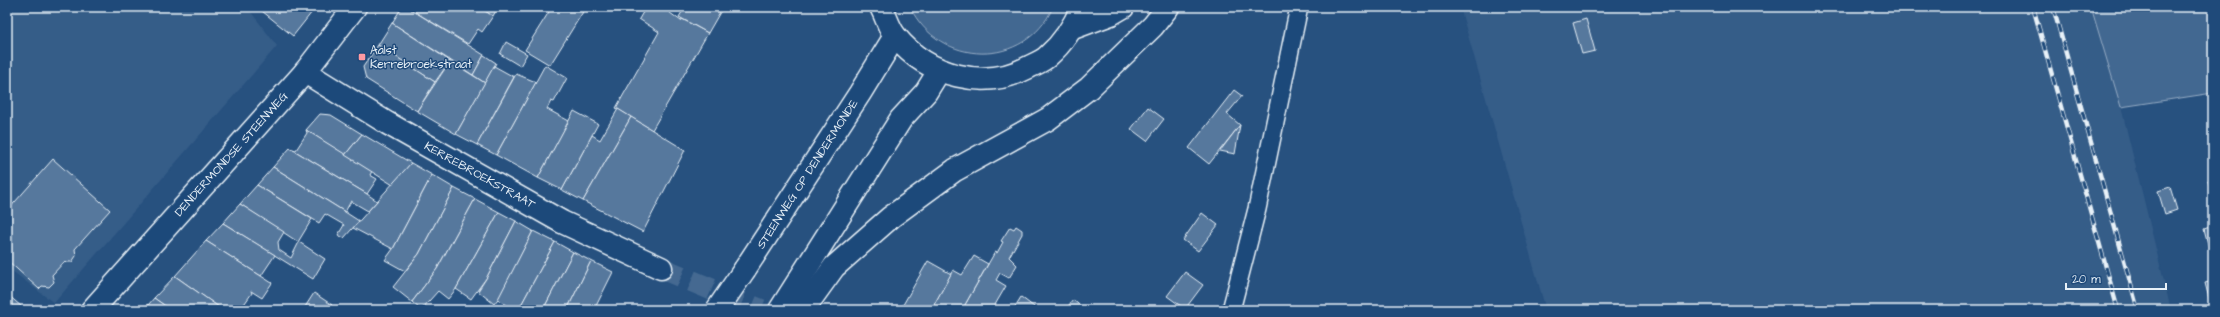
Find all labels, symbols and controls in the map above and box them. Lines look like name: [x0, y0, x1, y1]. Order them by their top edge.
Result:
place label: Aalst Kerrebroekstraat: [370, 42, 472, 73]
marker: Aalst Kerrebroekstraat: [357, 52, 367, 62]
street label: DENDERMONDSE STEENWEG: [171, 88, 292, 220]
street label: STEENWEG OP DENDERMONDE: [753, 96, 862, 252]
street label: KERREBROEKSTRAAT: [421, 138, 539, 213]
scale bar: [2066, 265, 2166, 291]
text: 20 m: [2072, 271, 2101, 288]

